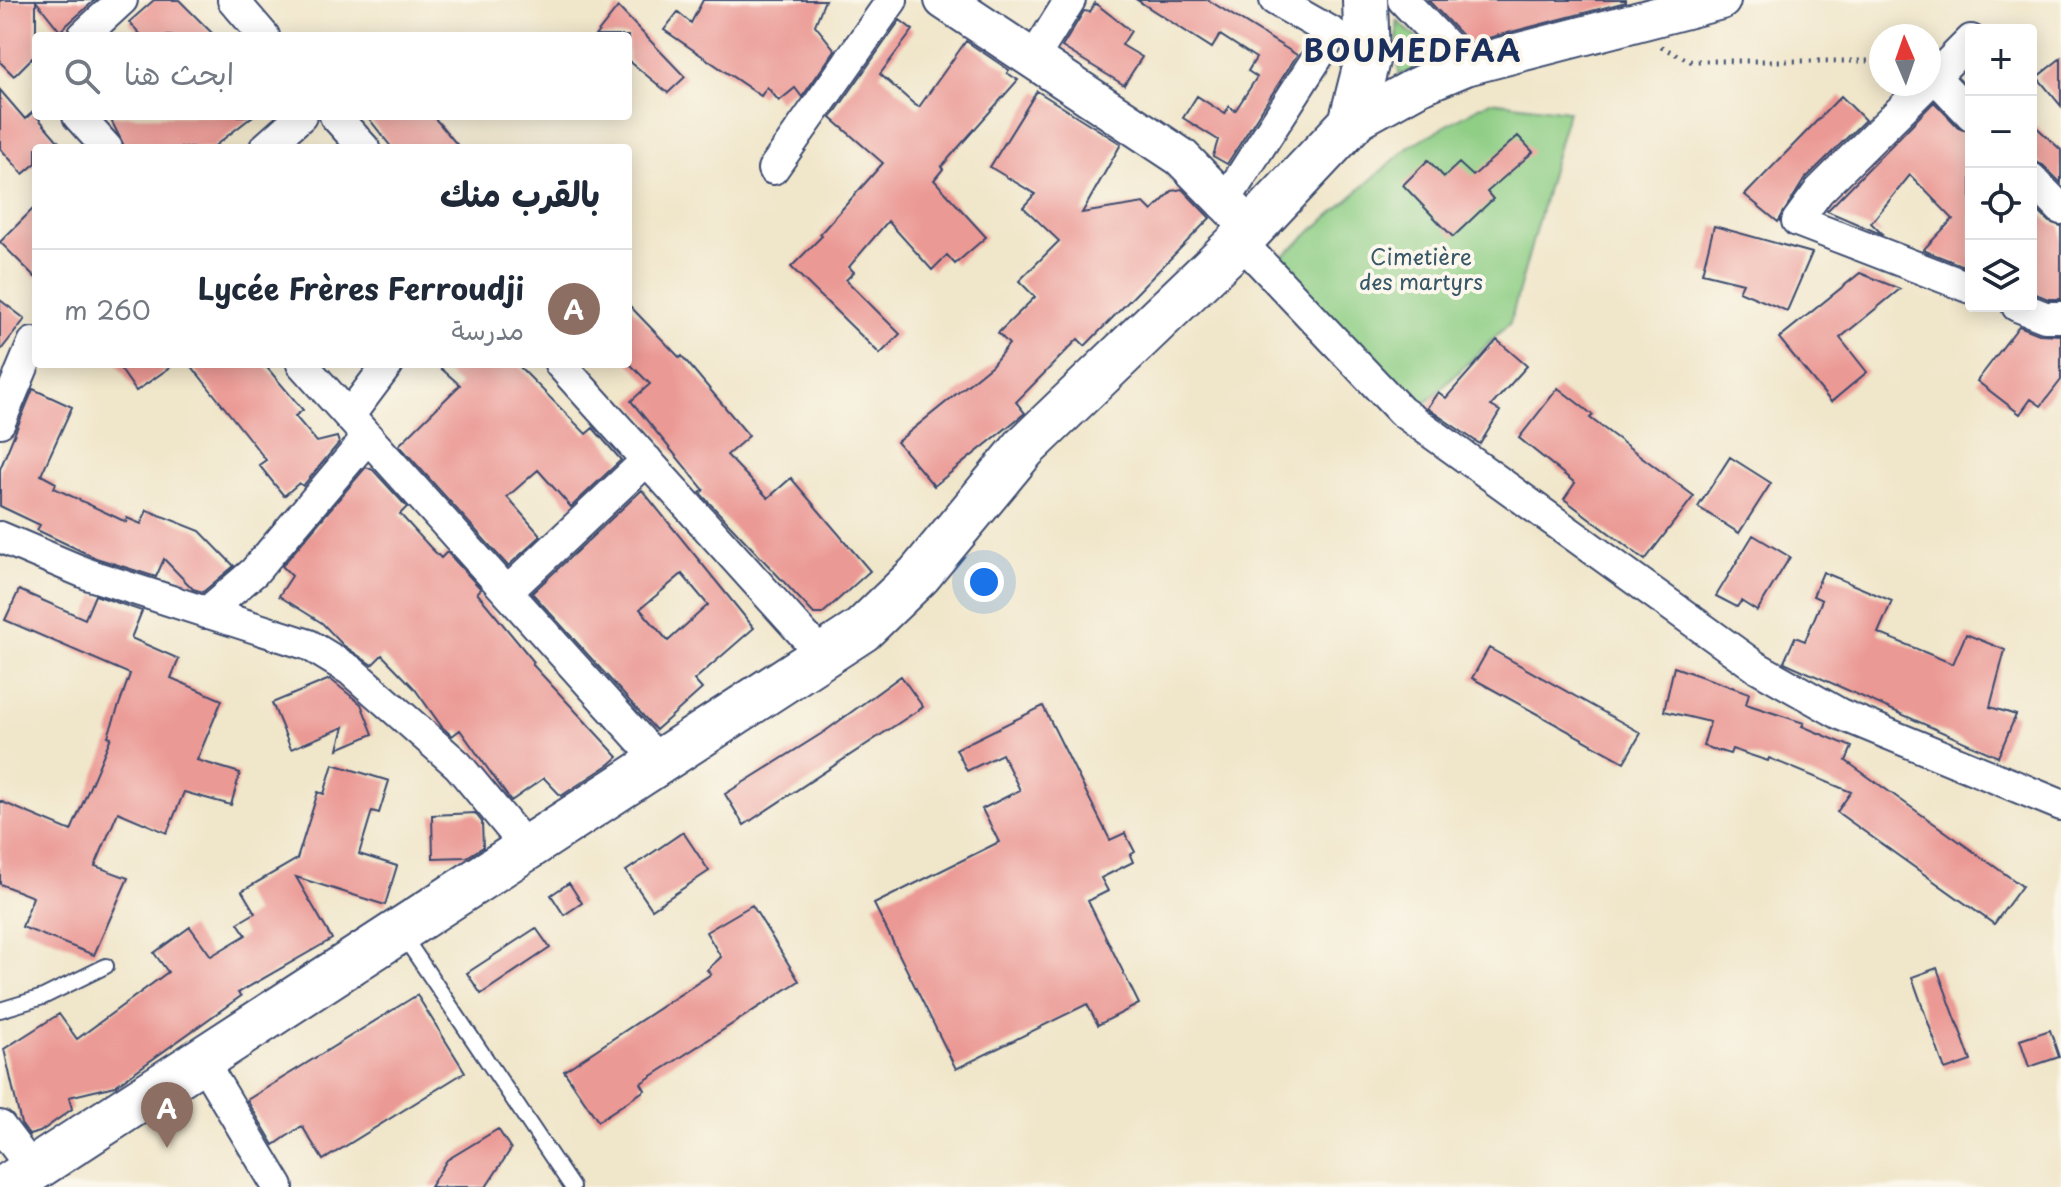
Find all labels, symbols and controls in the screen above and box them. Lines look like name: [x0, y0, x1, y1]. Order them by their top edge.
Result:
north arrow: [1869, 24, 1941, 96]
map controls: [1965, 24, 2037, 312]
button: +: [1965, 24, 2037, 96]
district label: BOUMEDFAA: [1303, 27, 1523, 72]
search box: [32, 32, 632, 120]
text: ابحث هنا: [124, 50, 234, 95]
icon: search: [60, 54, 104, 98]
button: −: [1965, 96, 2037, 168]
text: بالقرب منك: [440, 167, 600, 219]
button: locate: [1965, 168, 2037, 240]
park label: Cimetière des martyrs: [1359, 239, 1483, 297]
button: layers: [1965, 240, 2037, 312]
text: Lycée Frères Ferroudji: [198, 265, 524, 310]
text: 260 m: [64, 290, 151, 329]
text: A: [564, 290, 584, 329]
text: مدرسة: [452, 310, 524, 349]
your location: [964, 562, 1004, 602]
pin: A: [141, 1082, 193, 1148]

